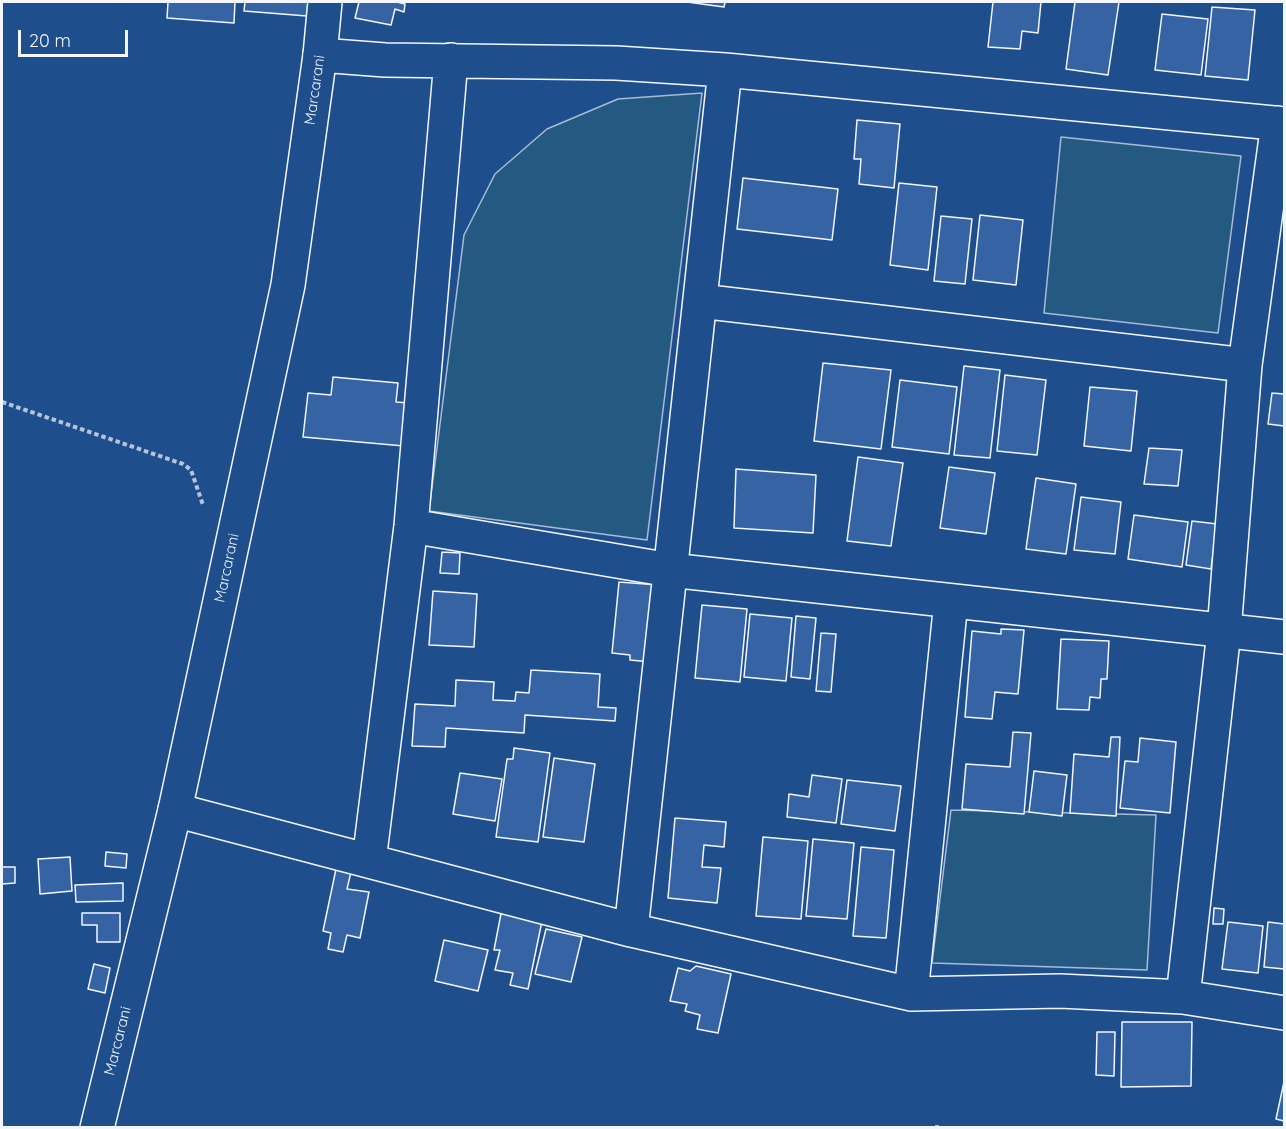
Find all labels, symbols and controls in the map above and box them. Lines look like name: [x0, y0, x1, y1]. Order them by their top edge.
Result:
scale bar: [21, 18, 130, 56]
text: 20 m: [29, 29, 71, 52]
street label: Marcarani: [301, 54, 329, 126]
street label: Marcarani: [211, 532, 243, 604]
street label: Marcarani: [101, 1005, 135, 1077]

